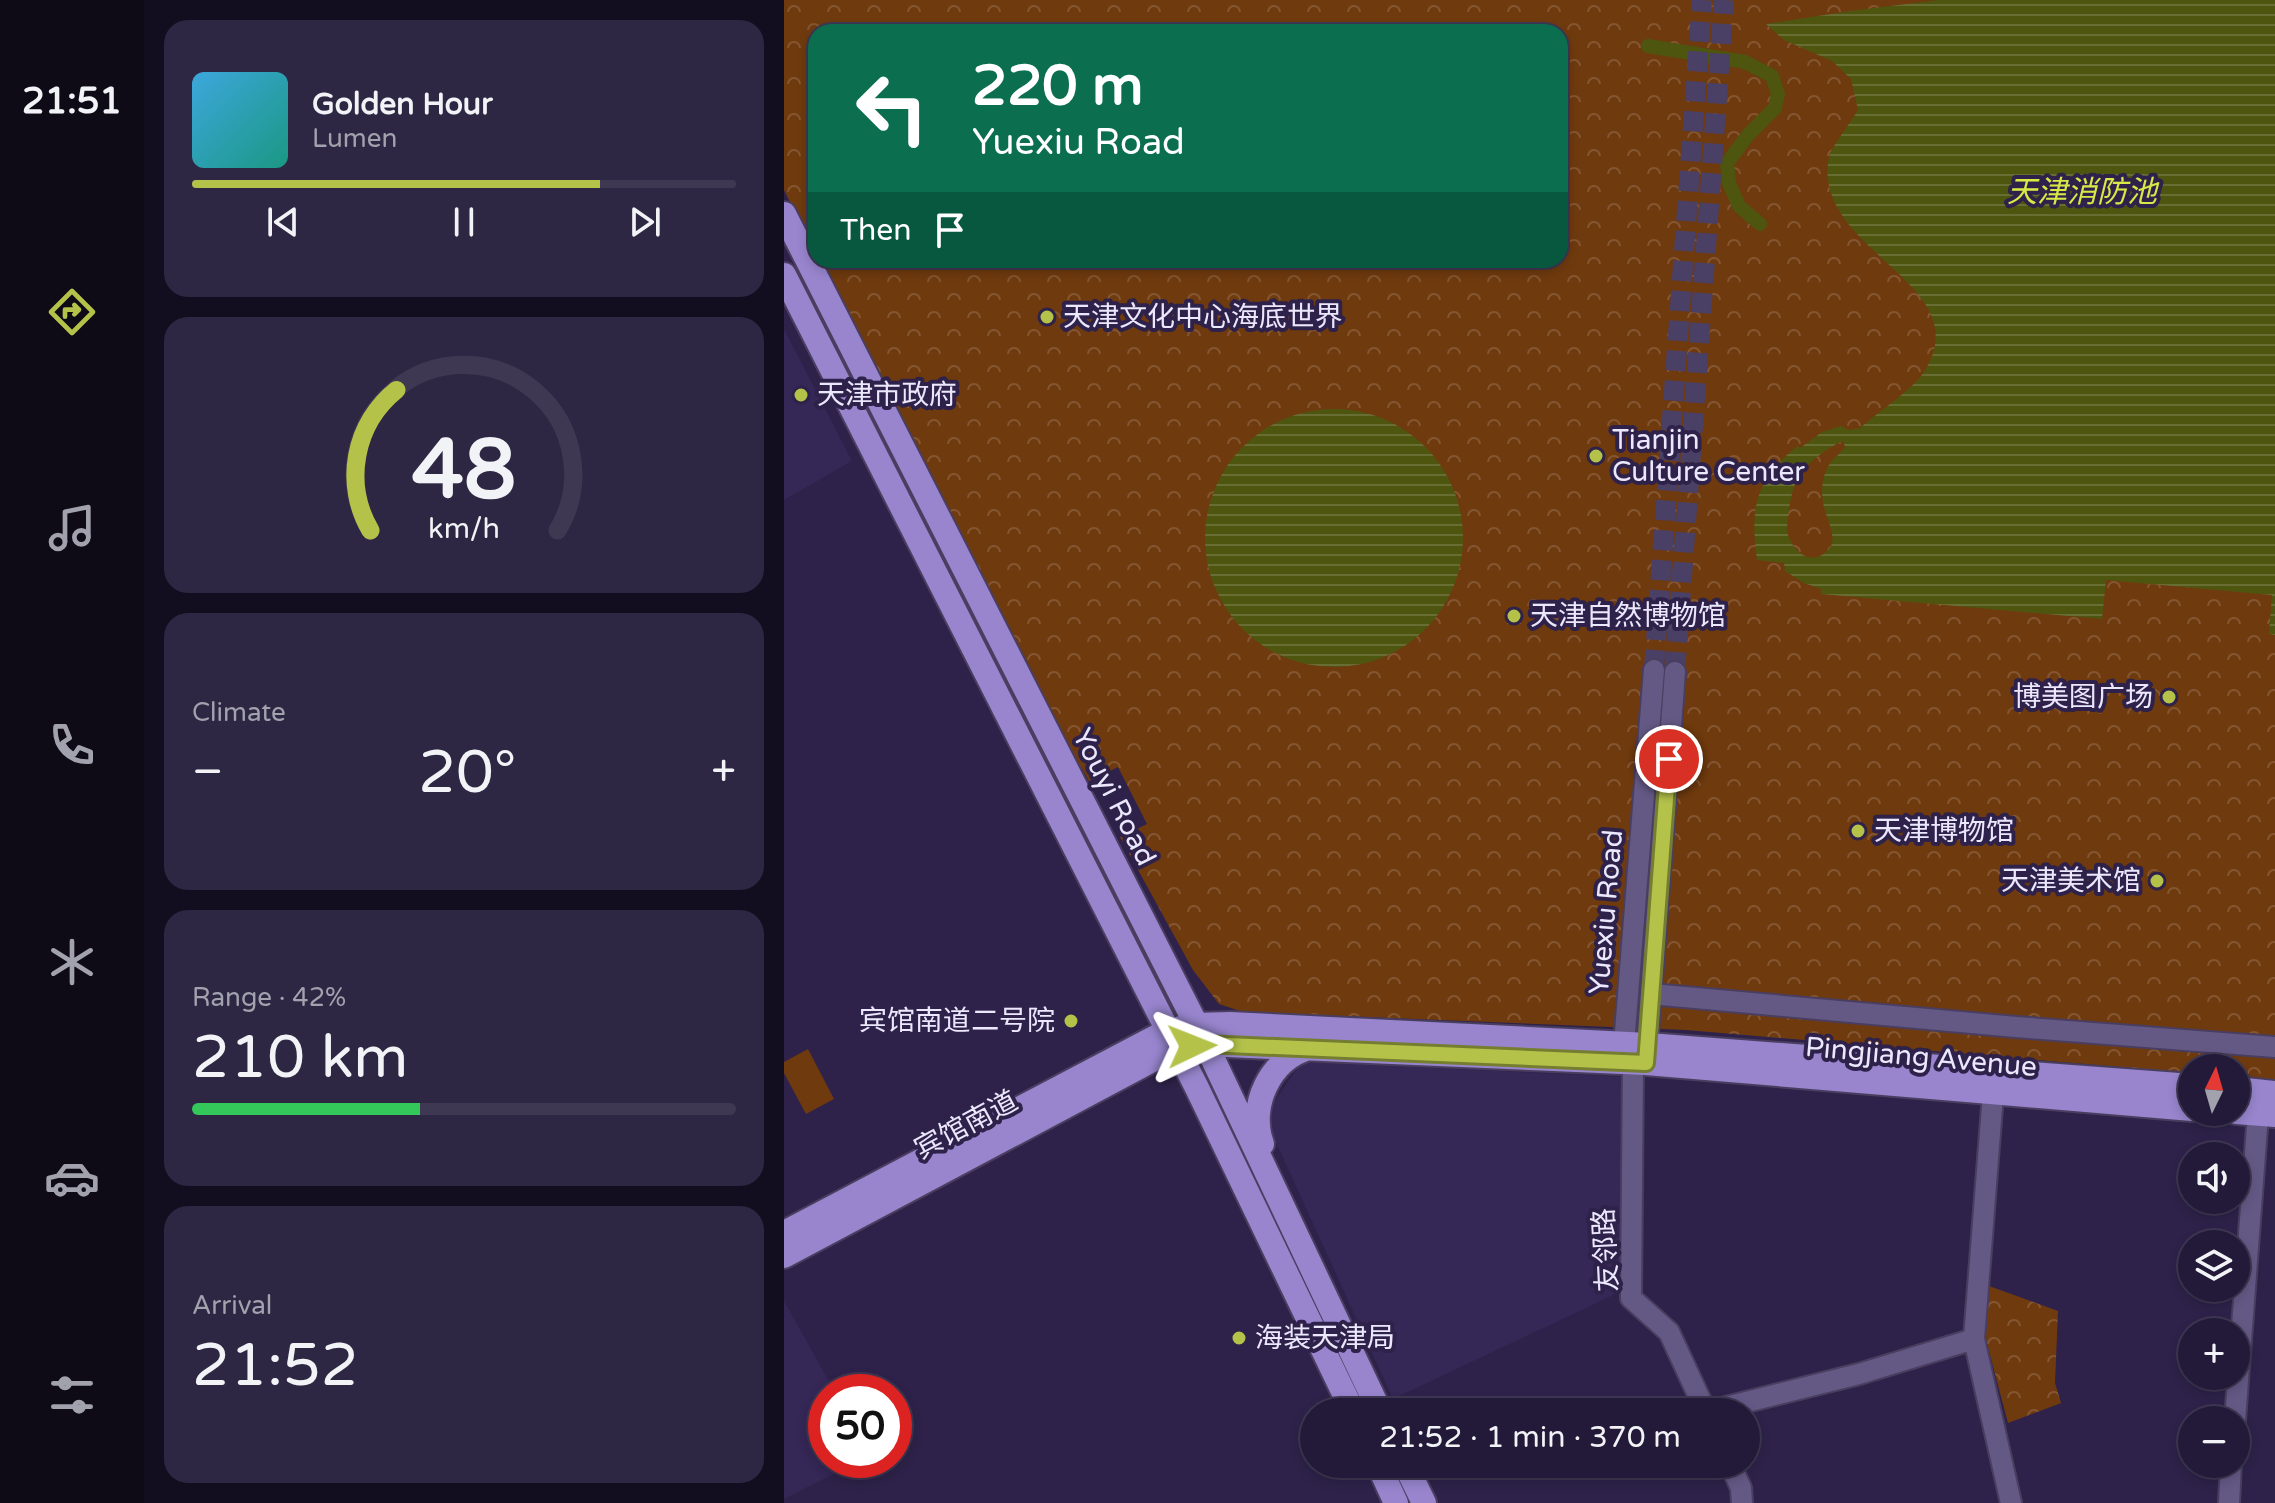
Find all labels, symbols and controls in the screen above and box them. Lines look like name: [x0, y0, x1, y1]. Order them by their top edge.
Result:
text: 220 m: [972, 53, 1143, 120]
icon: left: [840, 56, 944, 160]
text: 21:51: [22, 80, 122, 123]
text: Golden Hour: [312, 86, 493, 123]
text: Yuexiu Road: [972, 121, 1185, 164]
text: Lumen: [312, 123, 397, 154]
water label: 天津消防池: [2007, 174, 2160, 211]
icon: previous: [261, 200, 305, 244]
icon: pause: [442, 200, 486, 244]
icon: next: [623, 200, 667, 244]
icon: arrive: [928, 208, 972, 252]
text: Then: [840, 212, 912, 249]
icon: directions: [44, 284, 100, 340]
place label: 天津文化中心海底世界: [1063, 300, 1343, 334]
marker: 天津文化中心海底世界: [1038, 308, 1056, 326]
place label: 天津市政府: [817, 378, 957, 412]
marker: 天津市政府: [792, 386, 810, 404]
text: 48: [412, 420, 516, 520]
place label: Tianjin Culture Center: [1612, 423, 1805, 489]
marker: Tianjin Culture Center: [1587, 447, 1605, 465]
icon: music: [44, 500, 100, 556]
text: km/h: [428, 512, 500, 546]
place label: 天津自然博物馆: [1530, 599, 1726, 633]
marker: 天津自然博物馆: [1505, 607, 1523, 625]
place label: 博美图广场: [2013, 680, 2153, 714]
marker: 博美图广场: [2160, 688, 2178, 706]
text: Climate: [192, 697, 286, 728]
icon: phone: [44, 717, 100, 773]
street label: Youyi Road: [1065, 723, 1163, 871]
pin: [1635, 725, 1703, 793]
text: 20°: [418, 737, 516, 809]
icon: arrive: [1647, 737, 1691, 781]
text: −: [192, 746, 223, 799]
text: +: [711, 746, 736, 799]
place label: 天津博物馆: [1874, 814, 2014, 848]
marker: 天津博物馆: [1849, 822, 1867, 840]
street label: Yuexiu Road: [1582, 828, 1630, 996]
place label: 天津美术馆: [2001, 864, 2141, 898]
marker: 天津美术馆: [2148, 872, 2166, 890]
icon: climate: [44, 934, 100, 990]
text: Range · 42%: [192, 982, 346, 1013]
place label: 宾馆南道二号院: [859, 1004, 1055, 1038]
position arrow: [1150, 1004, 1234, 1088]
marker: 宾馆南道二号院: [1062, 1012, 1080, 1030]
text: 210 km: [192, 1022, 408, 1094]
street label: Pingjiang Avenue: [1804, 1030, 2038, 1084]
north arrow: [2178, 1054, 2250, 1126]
map controls: [2178, 1054, 2250, 1478]
street label: 宾馆南道: [909, 1084, 1023, 1166]
button: sound: [2178, 1142, 2250, 1214]
icon: car: [44, 1150, 100, 1206]
street label: 友邻路: [1587, 1207, 1625, 1293]
button: layers: [2178, 1230, 2250, 1302]
text: Arrival: [192, 1290, 272, 1321]
button: +: [2178, 1318, 2250, 1390]
place label: 海装天津局: [1255, 1321, 1395, 1355]
marker: 海装天津局: [1230, 1329, 1248, 1347]
text: 21:52: [192, 1330, 358, 1402]
icon: filters: [44, 1367, 100, 1423]
speed limit sign: 50: [808, 1374, 912, 1478]
button: −: [2178, 1406, 2250, 1478]
text: 21:52 · 1 min · 370 m: [1379, 1419, 1681, 1456]

